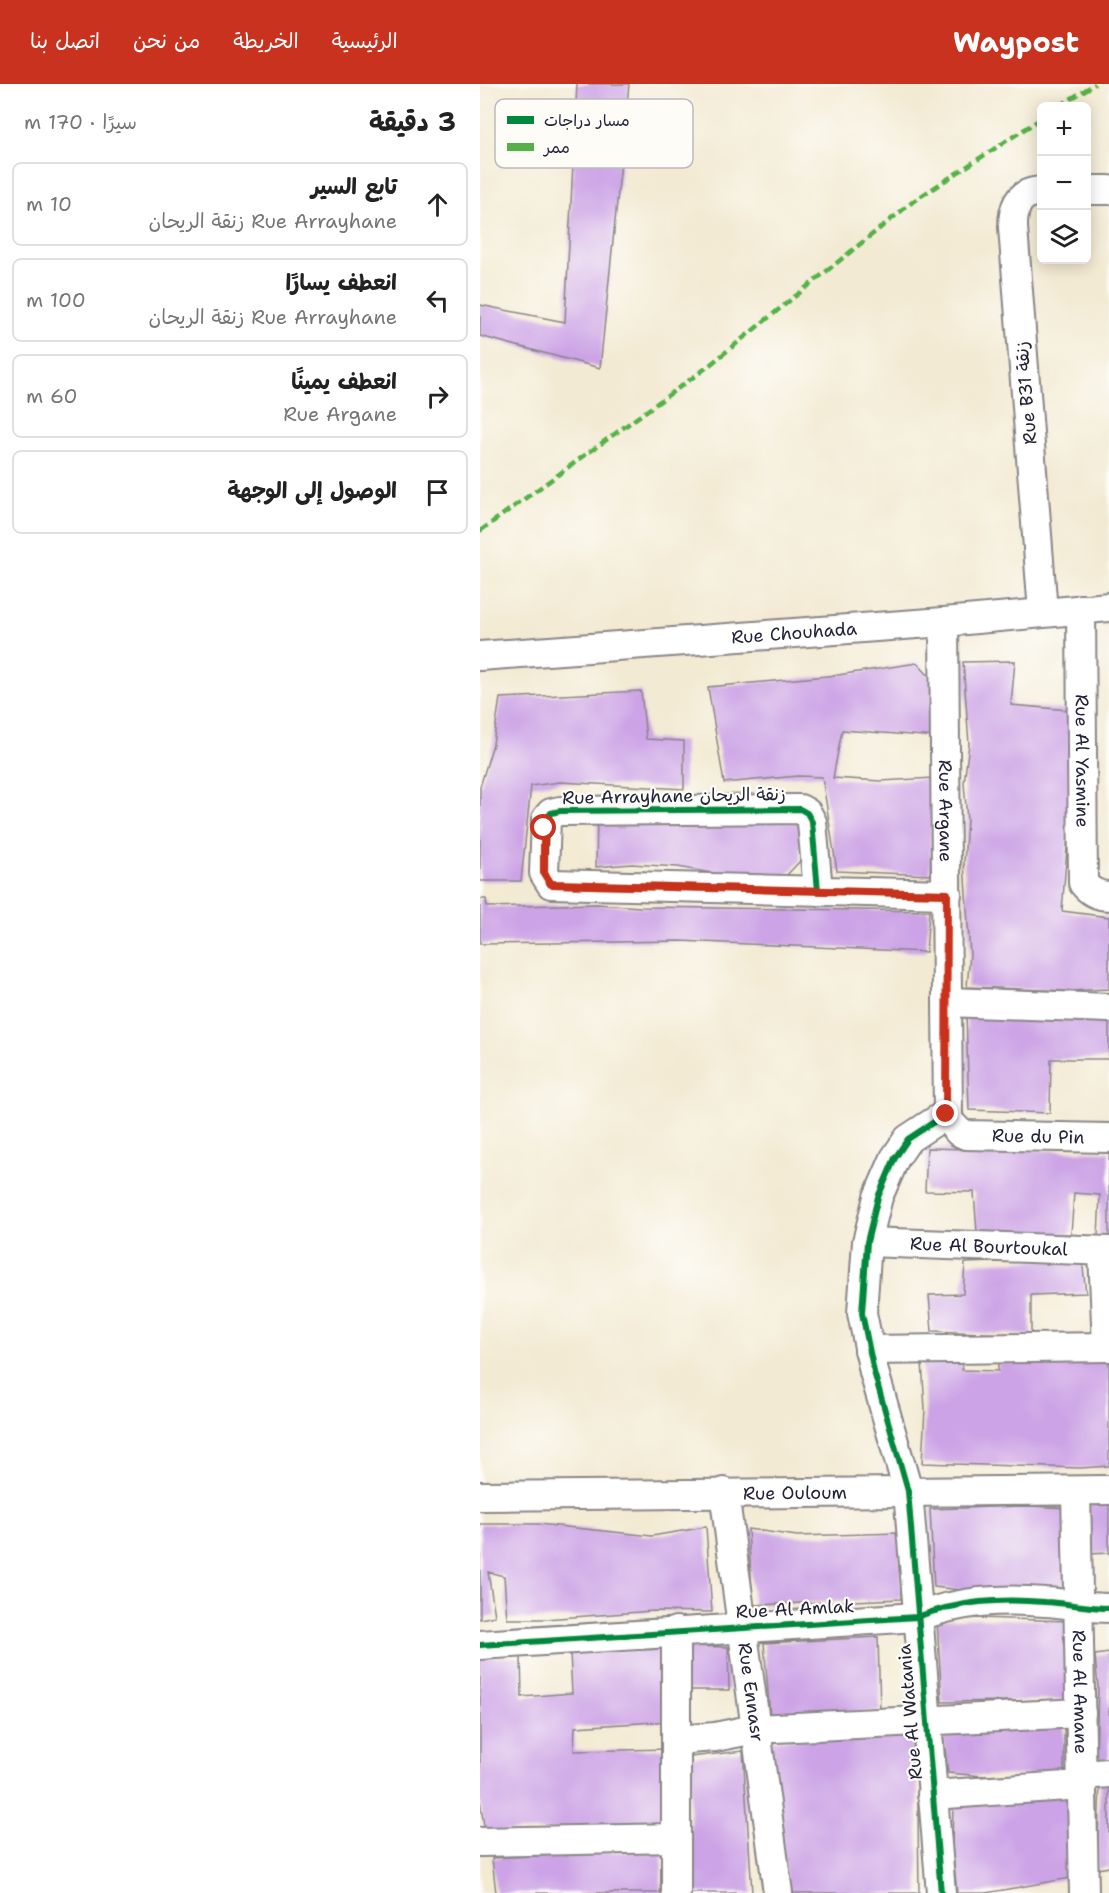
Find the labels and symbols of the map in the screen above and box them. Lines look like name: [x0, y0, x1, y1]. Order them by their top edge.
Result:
legend: [495, 99, 693, 168]
text: مسار دراجات: [544, 110, 630, 131]
text: ممر: [542, 137, 570, 158]
street label: Rue B31 زنقة: [1010, 340, 1042, 446]
street label: Rue Chouhada: [730, 616, 858, 650]
street label: Rue Al Yasmine: [1070, 694, 1095, 828]
street label: Rue Argane: [933, 760, 958, 862]
street label: Rue Arrayhane زنقة الريحان: [562, 782, 786, 810]
route start: [530, 814, 556, 840]
route end: [932, 1100, 958, 1126]
street label: Rue du Pin: [992, 1124, 1085, 1149]
street label: Rue Al Bourtoukal: [910, 1232, 1069, 1261]
street label: Rue Ouloum: [743, 1480, 847, 1505]
street label: Rue Al Amlak: [735, 1594, 855, 1624]
street label: Rue Al Amane: [1067, 1630, 1093, 1754]
street label: Rue Ennasr: [732, 1641, 770, 1743]
street label: Rue Al Watania: [892, 1643, 928, 1781]

